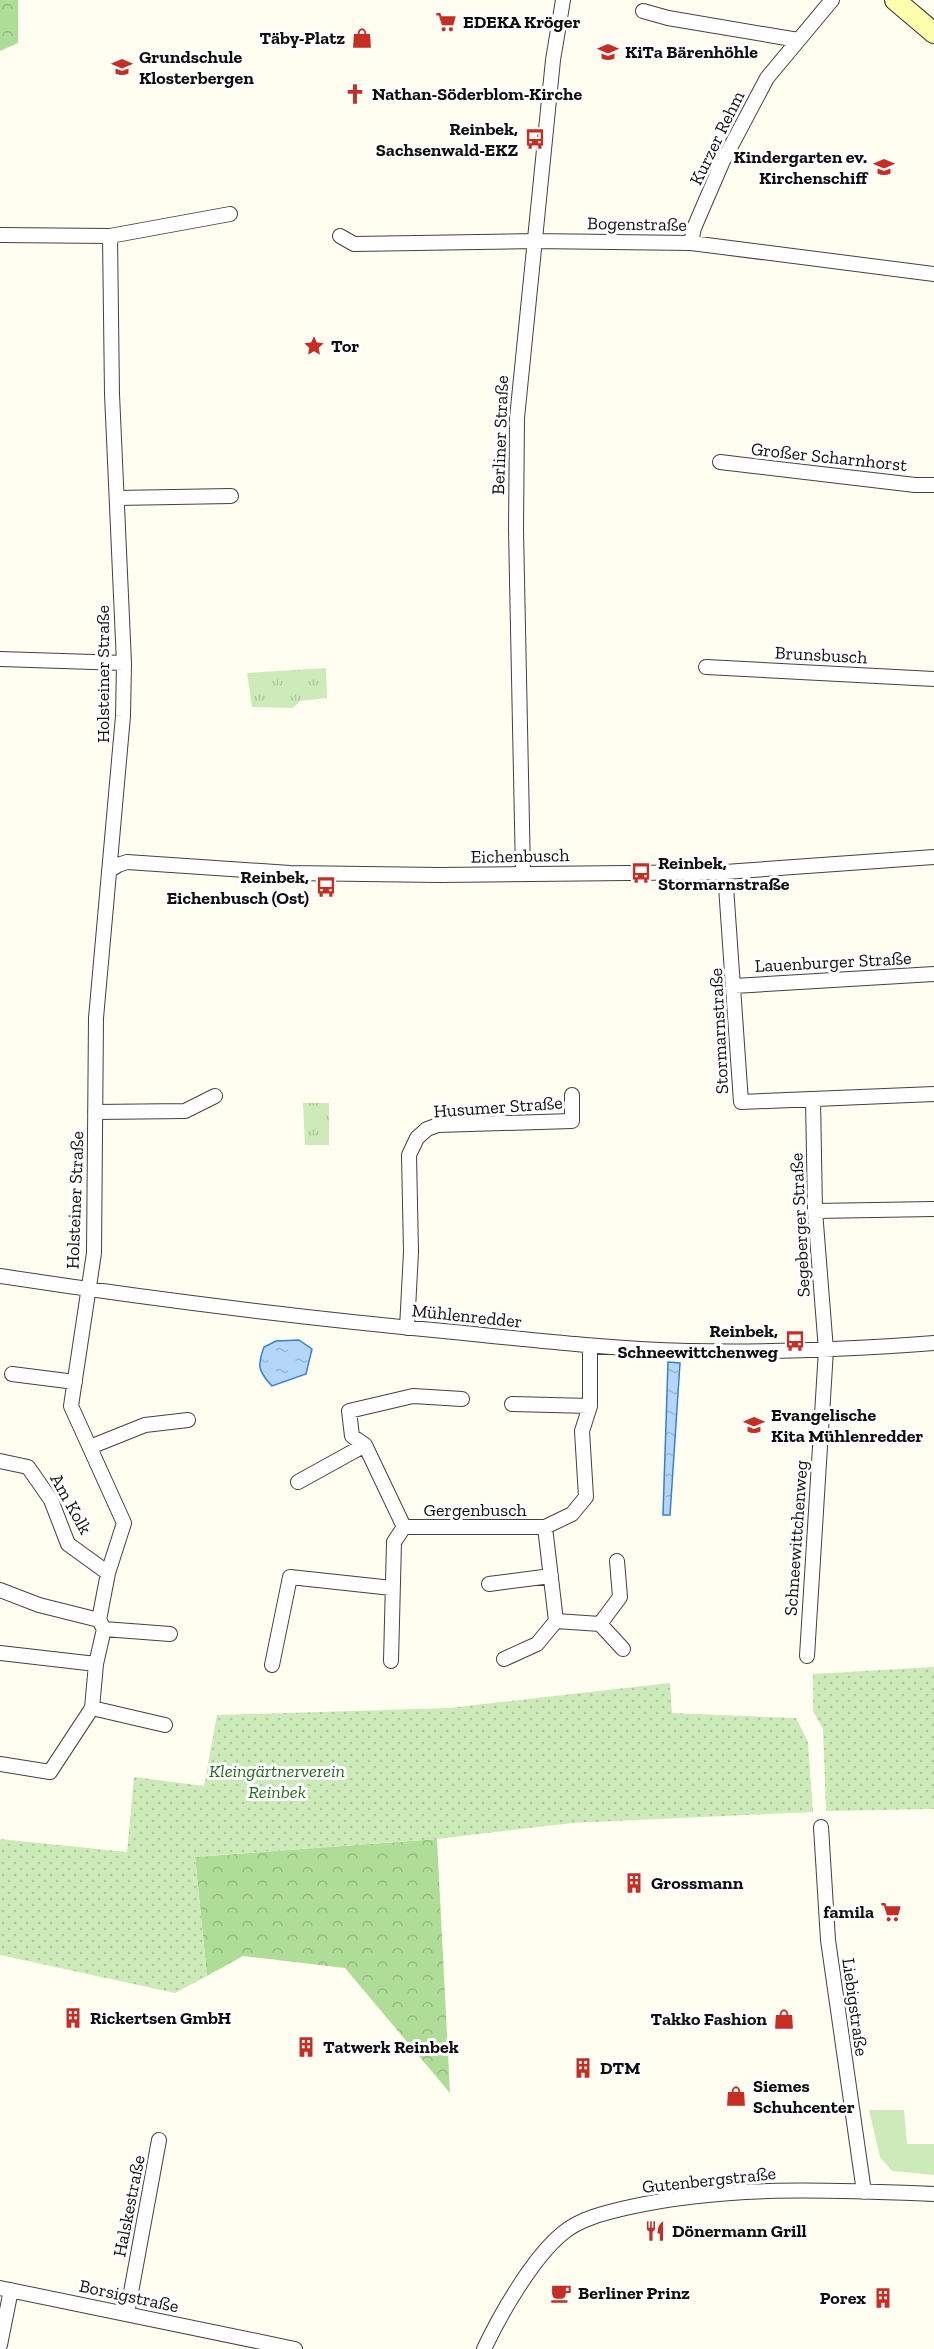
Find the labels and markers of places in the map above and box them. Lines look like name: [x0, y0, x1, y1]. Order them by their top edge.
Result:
supermarket icon: EDEKA Kröger: [434, 10, 458, 34]
place label: EDEKA Kröger: [463, 11, 580, 33]
shop icon: Täby-Platz: [350, 26, 374, 50]
place label: Täby-Platz: [260, 27, 345, 49]
school or university icon: KiTa Bärenhöhle: [596, 40, 620, 64]
place label: KiTa Bärenhöhle: [625, 41, 758, 63]
place label: Grundschule Klosterbergen: [139, 46, 254, 89]
school or university icon: Grundschule Klosterbergen: [110, 55, 134, 79]
church icon: Nathan-Söderblom-Kirche: [343, 82, 367, 106]
place label: Nathan-Söderblom-Kirche: [372, 83, 582, 105]
place label: Reinbek, Sachsenwald-EKZ: [376, 118, 518, 161]
bus stop icon: Reinbek, Sachsenwald-EKZ: [523, 127, 547, 151]
place label: Kindergarten ev. Kirchenschiff: [734, 146, 869, 189]
school or university icon: Kindergarten ev. Kirchenschiff: [872, 155, 896, 179]
place icon: Tor: [302, 334, 326, 358]
place label: Tor: [331, 335, 359, 357]
place label: Reinbek, Stormarnstraße: [658, 852, 790, 895]
bus stop icon: Reinbek, Stormarnstraße: [629, 861, 653, 885]
place label: Reinbek, Eichenbusch (Ost): [166, 866, 309, 909]
bus stop icon: Reinbek, Eichenbusch (Ost): [314, 875, 338, 899]
place label: Reinbek, Schneewittchenweg: [617, 1320, 778, 1363]
bus stop icon: Reinbek, Schneewittchenweg: [783, 1329, 807, 1353]
place label: Evangelische Kita Mühlenredder: [771, 1404, 923, 1447]
school or university icon: Evangelische Kita Mühlenredder: [742, 1413, 766, 1437]
building icon: Grossmann: [622, 1871, 646, 1895]
place label: Grossmann: [651, 1872, 744, 1894]
supermarket icon: famila: [879, 1900, 903, 1924]
place label: famila: [823, 1901, 874, 1923]
building icon: Rickertsen GmbH: [61, 2006, 85, 2030]
place label: Rickertsen GmbH: [90, 2007, 231, 2029]
shop icon: Takko Fashion: [772, 2007, 796, 2031]
place label: Takko Fashion: [651, 2008, 767, 2030]
building icon: Tatwerk Reinbek: [294, 2035, 318, 2059]
place label: Tatwerk Reinbek: [323, 2036, 459, 2058]
building icon: DTM: [571, 2056, 595, 2080]
place label: DTM: [600, 2057, 640, 2079]
place label: Siemes Schuhcenter: [753, 2075, 855, 2118]
shop icon: Siemes Schuhcenter: [724, 2084, 748, 2108]
restaurant icon: Dönermann Grill: [643, 2219, 667, 2243]
place label: Dönermann Grill: [672, 2220, 807, 2242]
cafe icon: Berliner Prinz: [549, 2281, 573, 2305]
place label: Berliner Prinz: [578, 2282, 690, 2304]
building icon: Porex: [871, 2286, 895, 2310]
place label: Porex: [820, 2287, 866, 2309]

